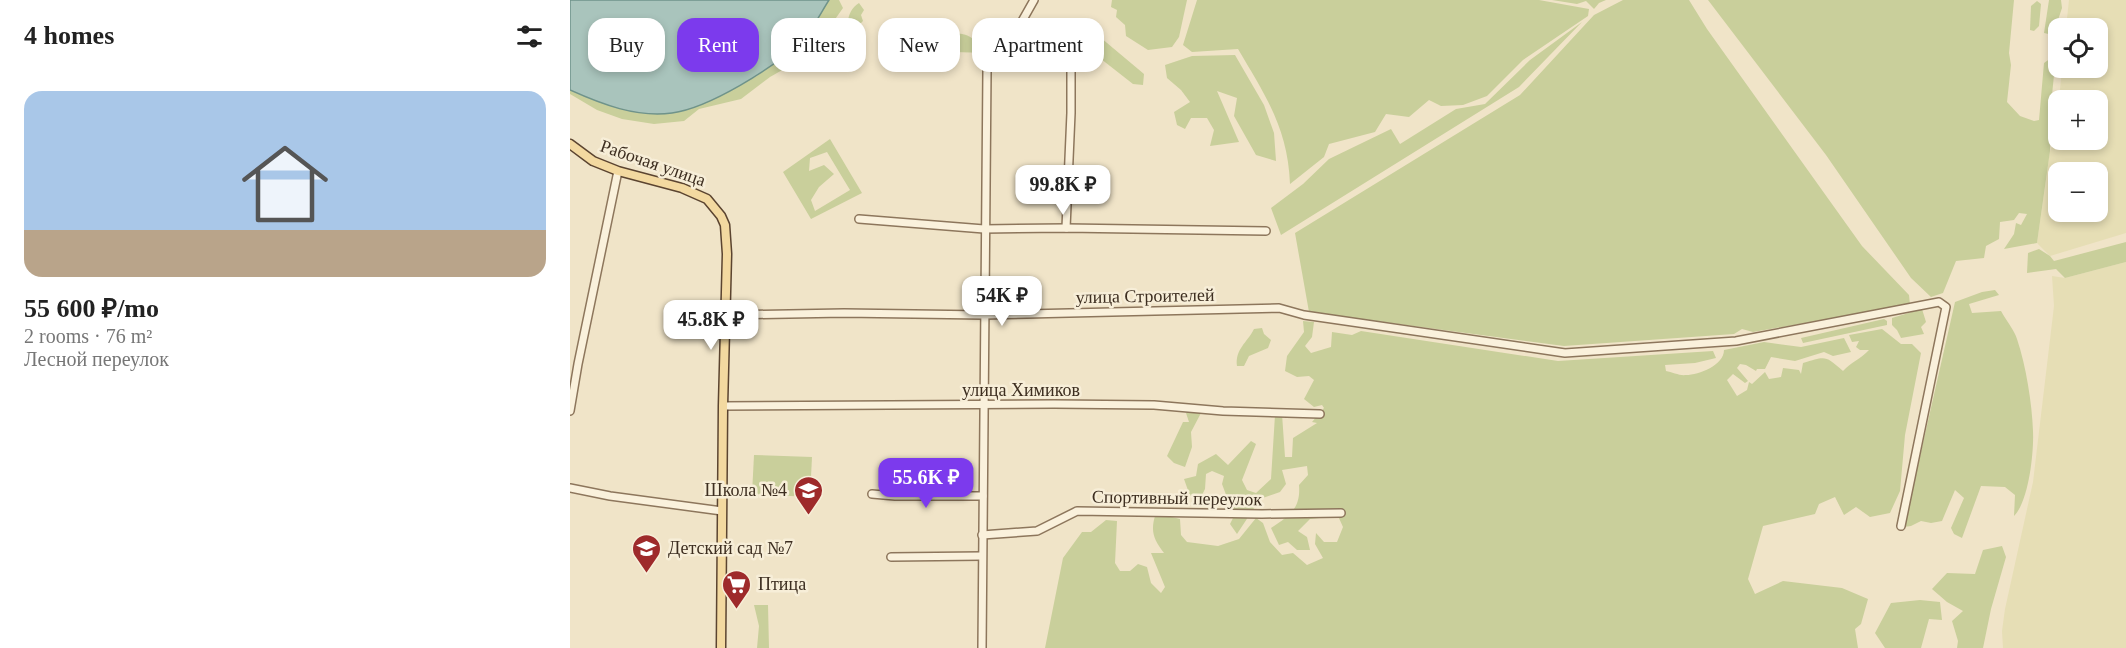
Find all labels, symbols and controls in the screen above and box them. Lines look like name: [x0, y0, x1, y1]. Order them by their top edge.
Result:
chip: Buy: [588, 18, 665, 72]
chip: Rent: [677, 18, 759, 72]
chip: Filters: [771, 18, 866, 72]
chip: New: [878, 18, 960, 72]
chip: Apartment: [972, 18, 1104, 72]
map controls: [2048, 18, 2108, 222]
button: locate: [2048, 18, 2108, 78]
icon: filters: [513, 20, 546, 53]
text: 4 homes: [24, 21, 114, 50]
button: +: [2048, 90, 2108, 150]
icon: home: [231, 130, 339, 238]
street label: Рабочая улица: [598, 136, 708, 190]
button: −: [2048, 162, 2108, 222]
pin: 99.8K ₽: [1008, 165, 1118, 216]
text: 99.8K ₽: [1029, 173, 1097, 195]
pin: 54K ₽: [960, 276, 1044, 327]
text: 54K ₽: [976, 284, 1028, 306]
street label: улица Строителей: [1075, 285, 1215, 307]
text: 55 600 ₽/mo: [24, 294, 159, 323]
pin: 45.8K ₽: [656, 300, 766, 351]
text: 45.8K ₽: [677, 308, 745, 330]
text: 2 rooms · 76 m²: [24, 325, 152, 347]
text: Лесной переулок: [24, 348, 169, 370]
street label: улица Химиков: [962, 380, 1080, 400]
pin: 55.6K ₽: [871, 458, 981, 509]
text: 55.6K ₽: [892, 466, 960, 488]
school or university icon: Школа №4: [792, 474, 824, 516]
place label: Школа №4: [705, 480, 787, 500]
street label: Спортивный переулок: [1092, 487, 1263, 509]
school or university icon: Детский сад №7: [631, 532, 663, 574]
place label: Детский сад №7: [668, 538, 793, 558]
supermarket icon: Птица: [721, 568, 753, 610]
place label: Птица: [758, 574, 806, 594]

